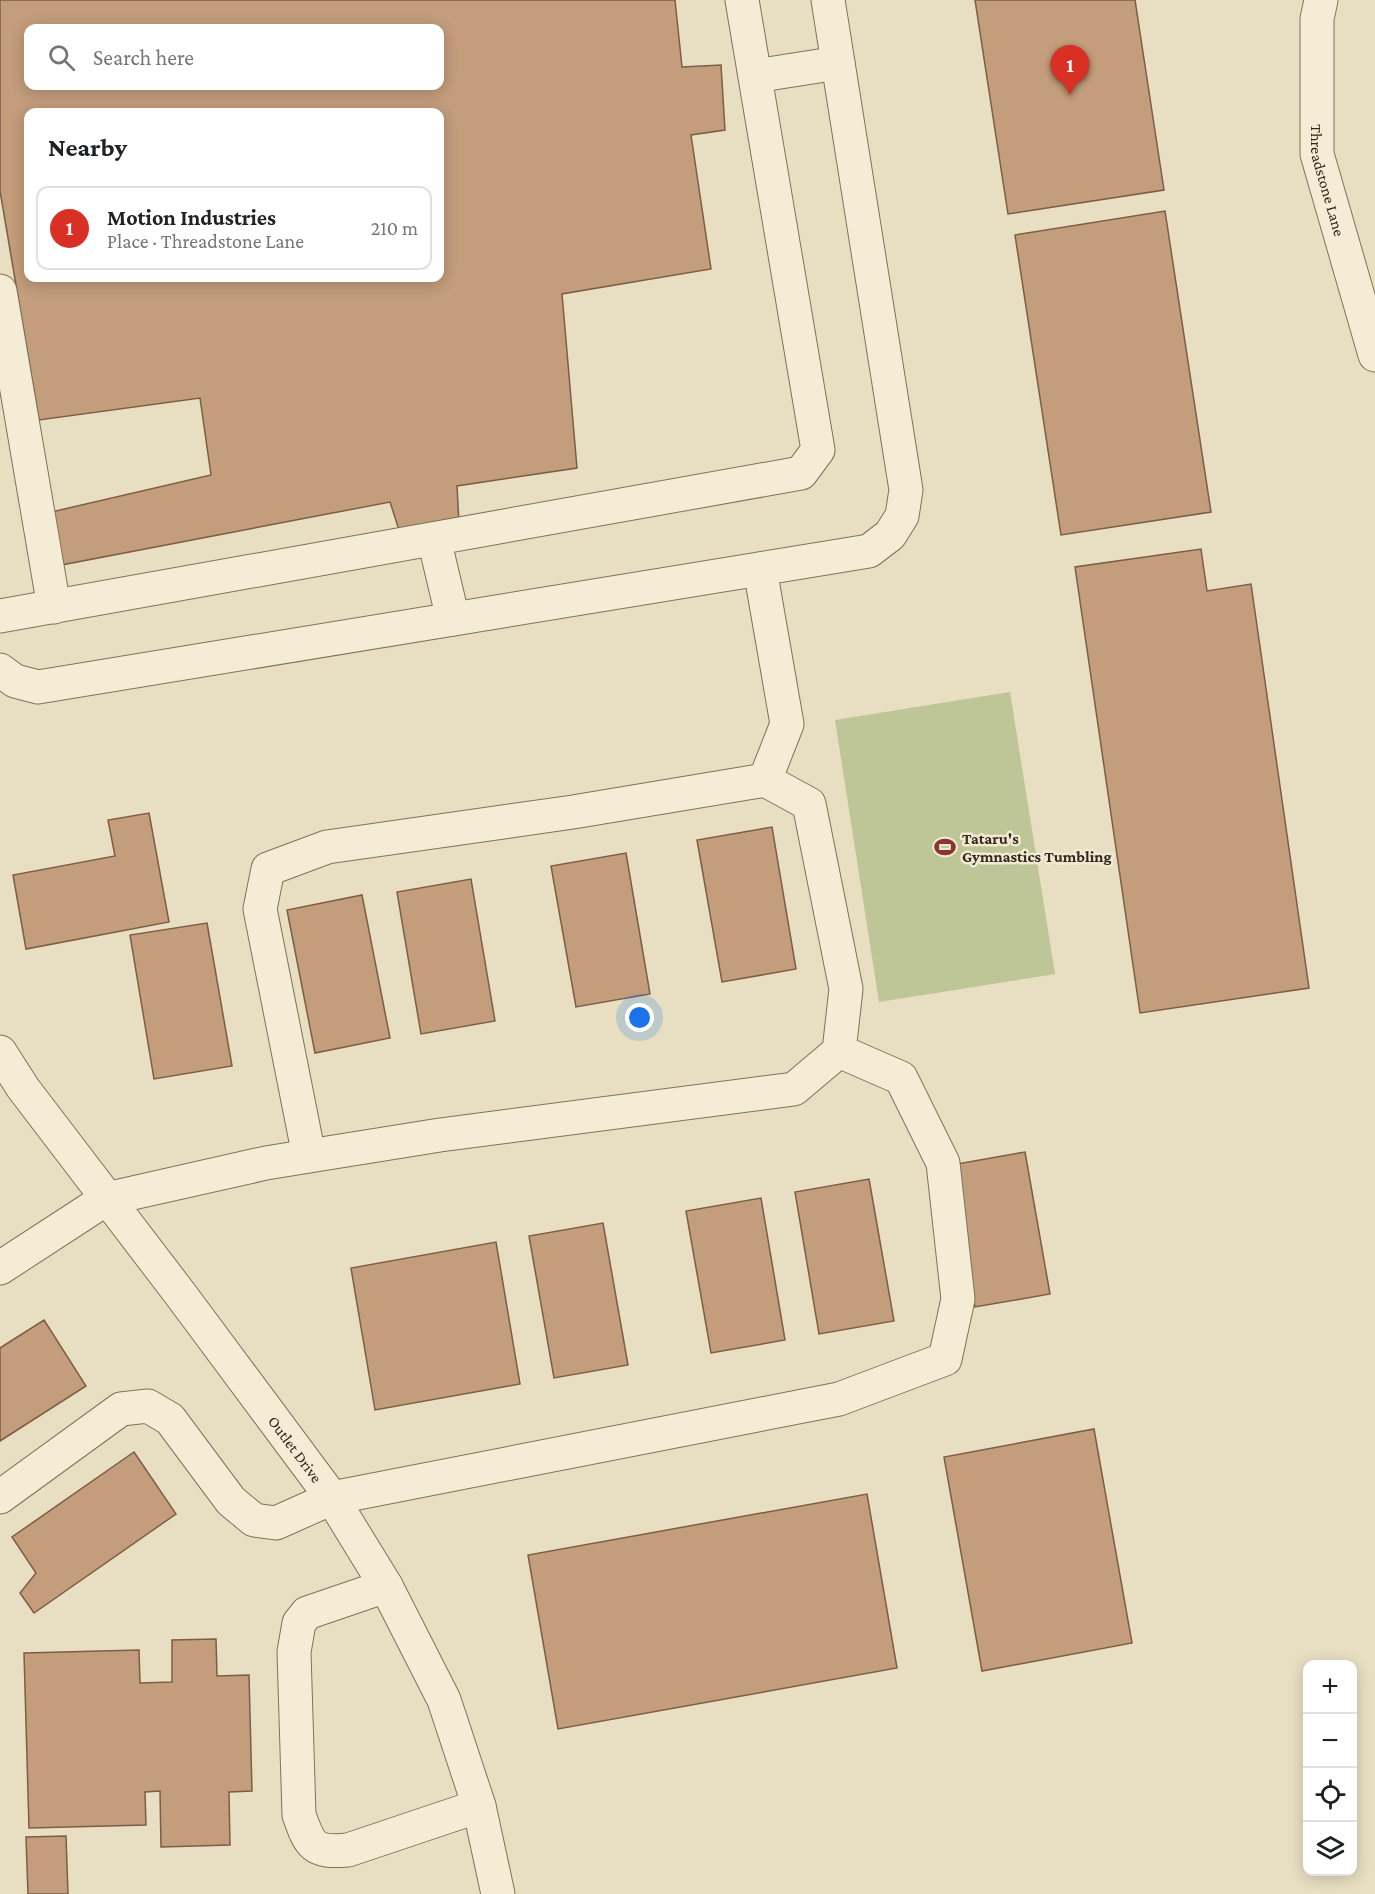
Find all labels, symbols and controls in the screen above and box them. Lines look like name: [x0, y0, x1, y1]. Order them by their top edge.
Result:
search box: [24, 24, 444, 90]
icon: search: [45, 41, 78, 74]
text: Search here: [93, 45, 194, 70]
pin: 1: [1050, 46, 1090, 95]
street label: Threadstone Lane: [1308, 124, 1348, 238]
text: Nearby: [48, 133, 127, 162]
text: Motion Industries: [107, 205, 276, 230]
text: 1: [66, 217, 73, 239]
text: 210 m: [371, 217, 418, 239]
text: Place · Threadstone Lane: [107, 230, 304, 252]
place label: Tataru's Gymnastics Tumbling: [962, 830, 1112, 865]
sports icon: Tataru's Gymnastics Tumbling: [933, 835, 957, 859]
your location: [625, 1003, 654, 1032]
street label: Outlet Drive: [265, 1413, 325, 1486]
map controls: [1303, 1660, 1357, 1876]
button: +: [1303, 1660, 1357, 1714]
button: −: [1303, 1714, 1357, 1768]
button: locate: [1303, 1768, 1357, 1822]
button: layers: [1303, 1822, 1357, 1876]

